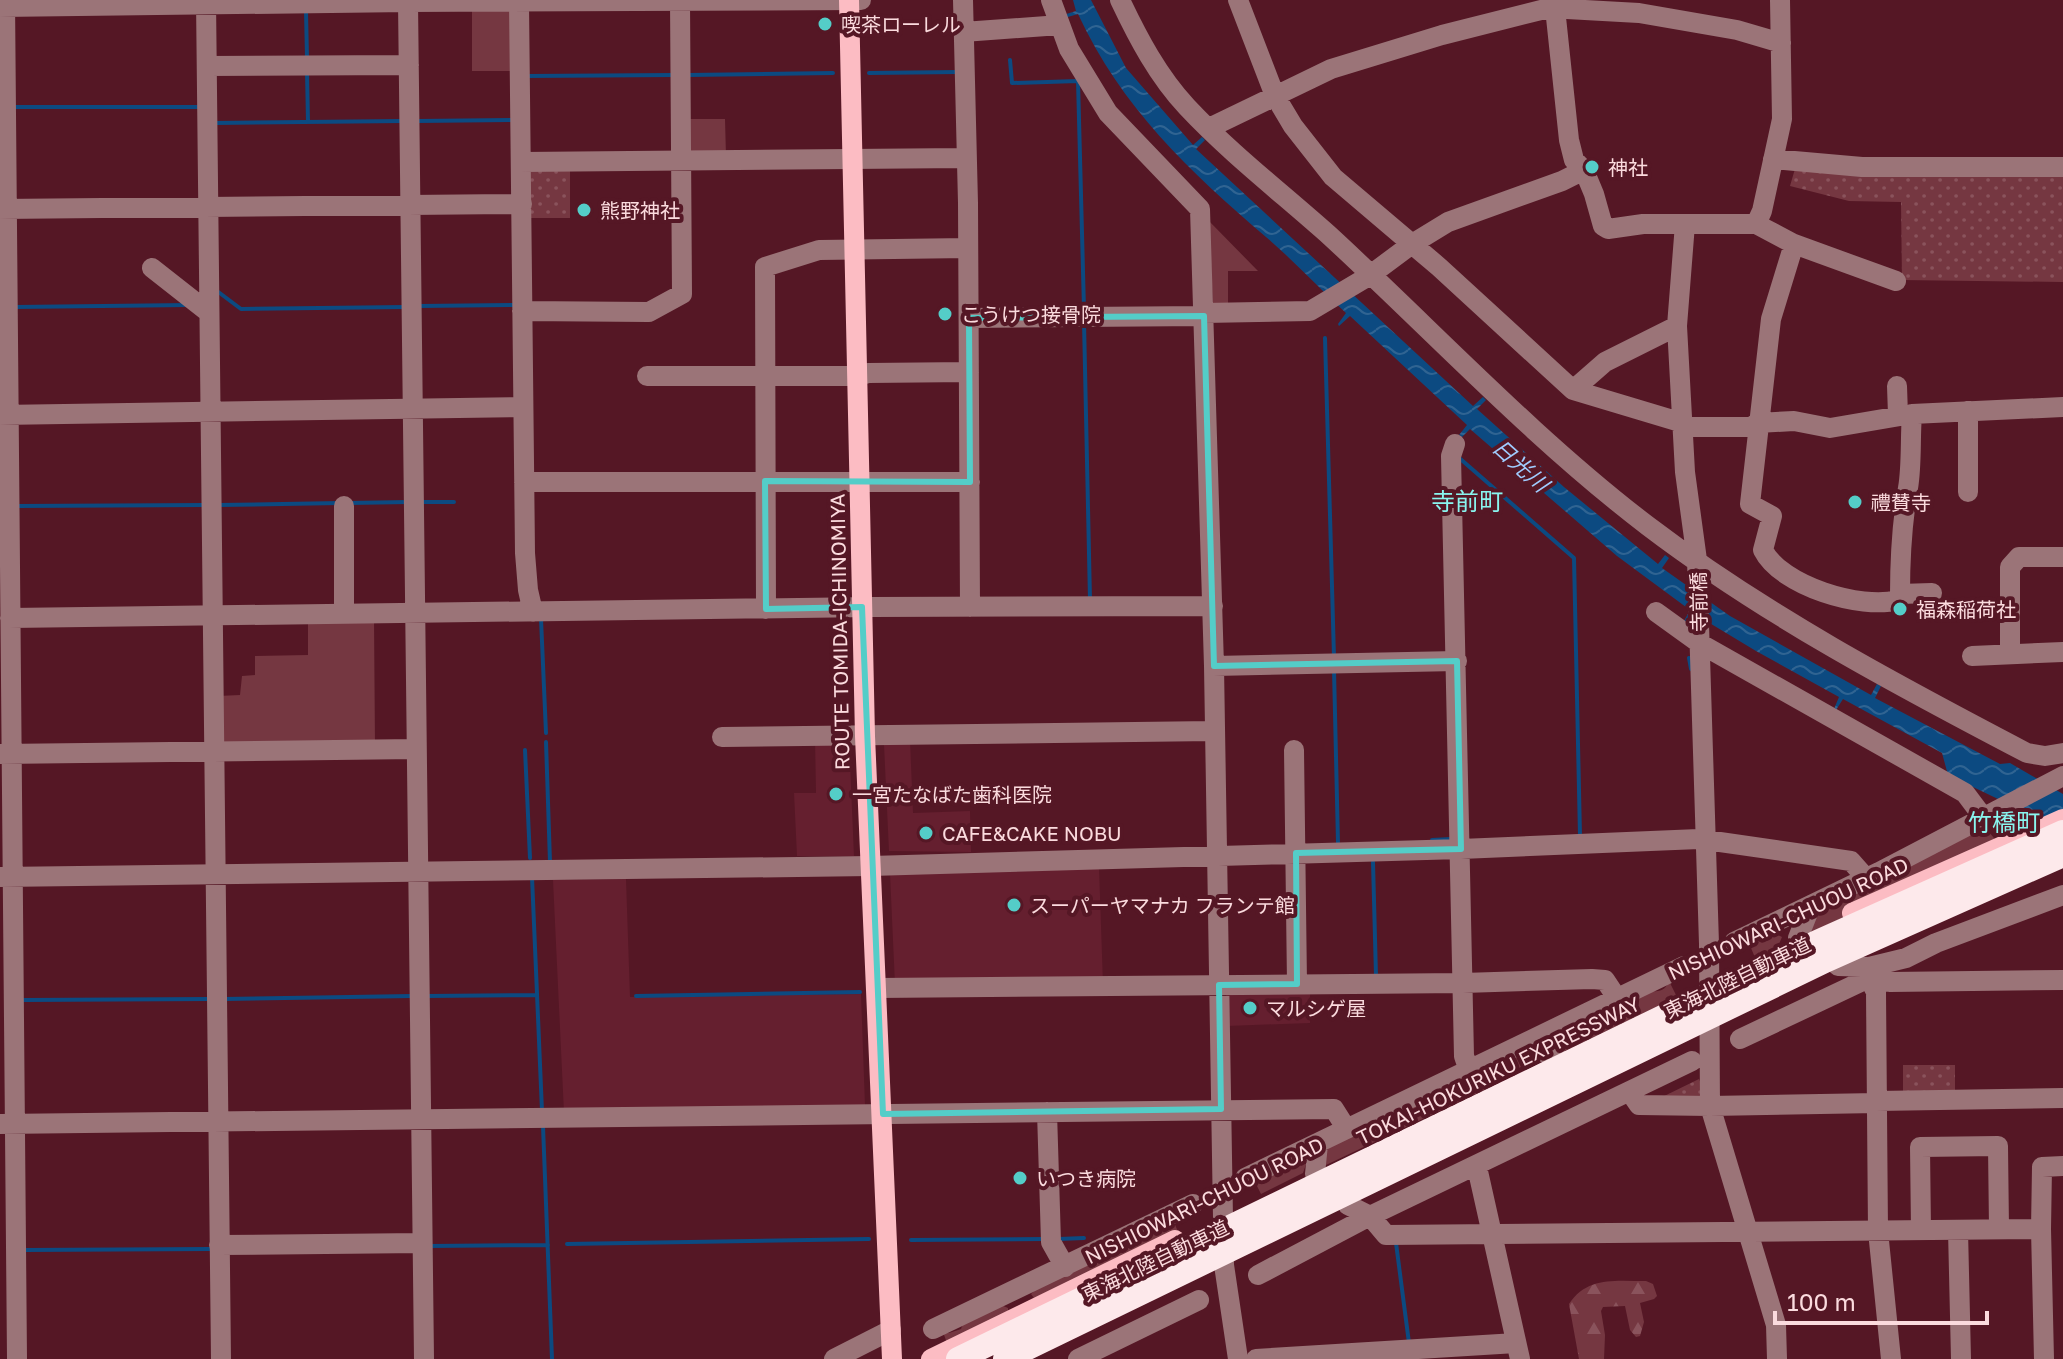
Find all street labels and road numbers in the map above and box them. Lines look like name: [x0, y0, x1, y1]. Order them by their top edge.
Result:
street label: ROUTE TOMIDA-ICHINOMIYA: [825, 494, 853, 770]
street label: 寺前橋: [1685, 572, 1711, 632]
street label: NISHIOWARI-CHUOU ROAD: [1664, 852, 1912, 984]
street label: 東海北陸自動車道: [1660, 931, 1814, 1023]
street label: TOKAI-HOKURIKU EXPRESSWAY: [1353, 991, 1644, 1149]
street label: NISHIOWARI-CHUOU ROAD: [1081, 1132, 1327, 1268]
street label: 東海北陸自動車道: [1078, 1214, 1232, 1306]

